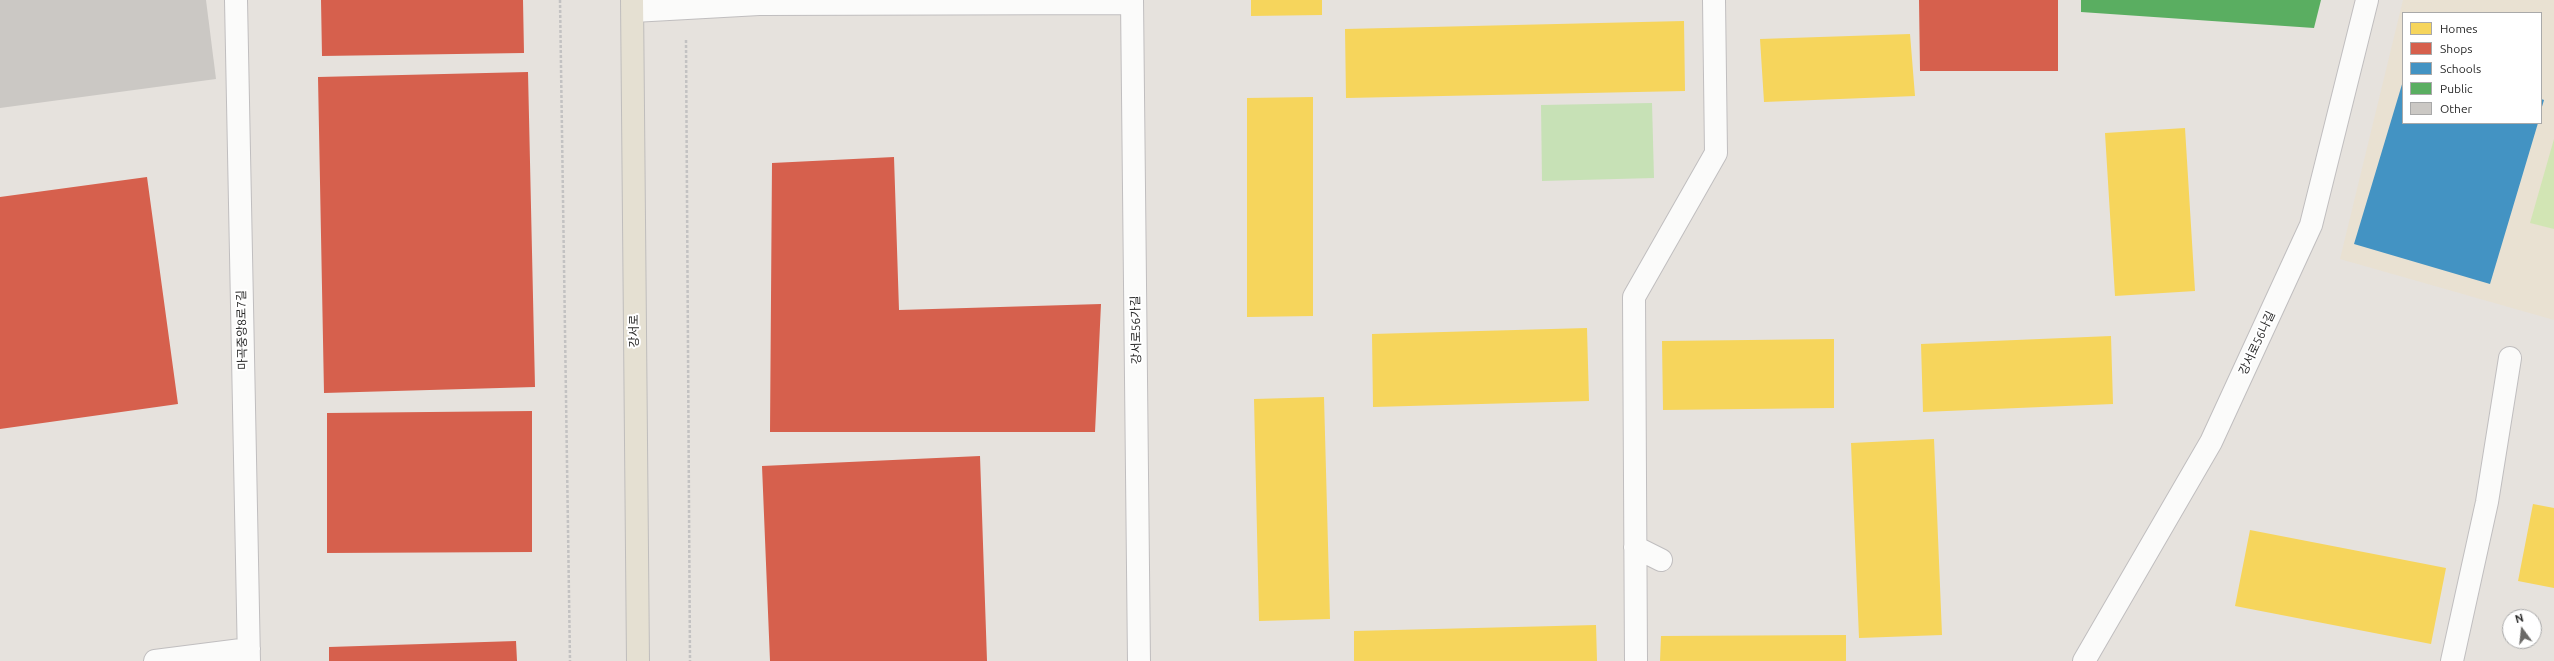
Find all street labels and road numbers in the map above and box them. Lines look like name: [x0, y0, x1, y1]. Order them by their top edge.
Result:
street label: 마곡중앙8로7길: [234, 290, 250, 370]
street label: 강서로56가길: [1128, 296, 1144, 364]
street label: 강서로56나길: [2236, 309, 2278, 377]
street label: 강서로: [627, 314, 641, 348]

